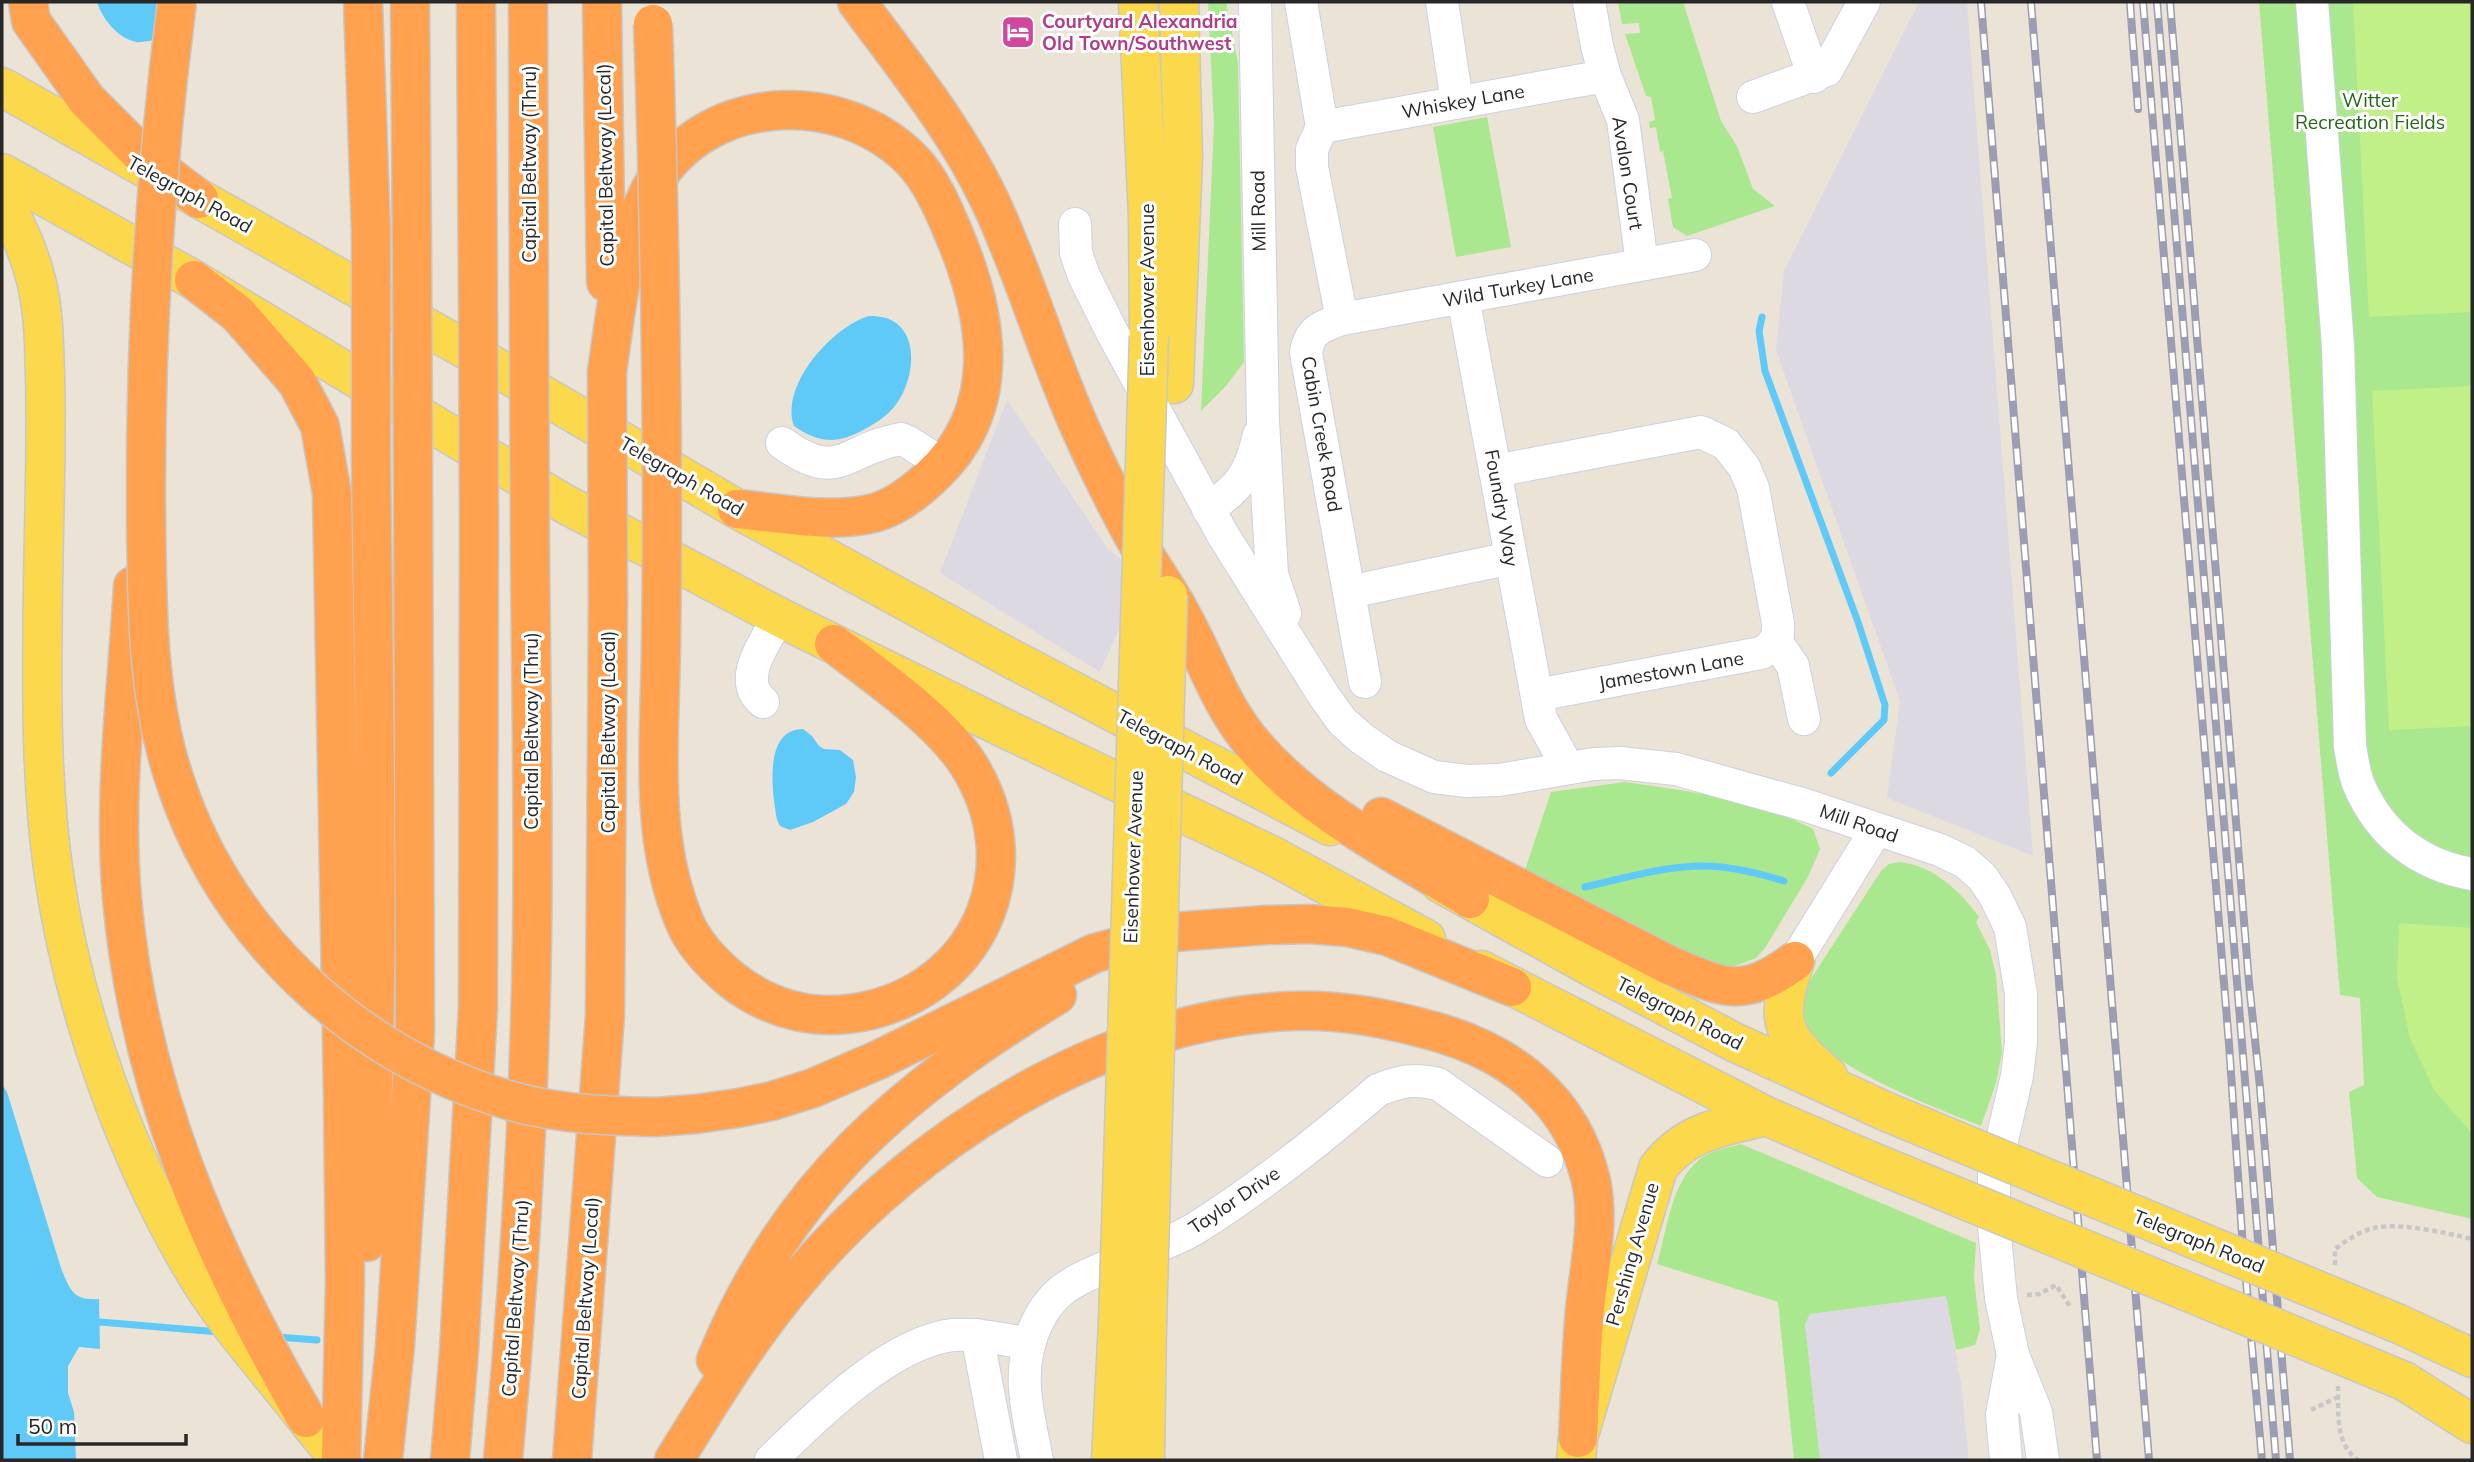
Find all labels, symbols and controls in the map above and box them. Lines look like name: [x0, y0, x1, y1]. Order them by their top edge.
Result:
place label: Courtyard Alexandria Old Town/Southwest: [1042, 9, 1238, 55]
hotel icon: Courtyard Alexandria Old Town/Southwest: [999, 13, 1037, 51]
street label: Capital Beltway (Local): [591, 63, 619, 267]
street label: Capital Beltway (Thru): [517, 65, 541, 263]
street label: Whiskey Lane: [1400, 78, 1526, 124]
park label: Witter Recreation Fields: [2295, 88, 2445, 134]
street label: Avalon Court: [1607, 115, 1649, 232]
street label: Telegraph Road: [123, 150, 257, 238]
street label: Mill Road: [1245, 170, 1271, 252]
street label: Eisenhower Avenue: [1135, 203, 1159, 377]
street label: Wild Turkey Lane: [1441, 262, 1595, 312]
street label: Cabin Creek Road: [1296, 354, 1348, 514]
street label: Telegraph Road: [616, 431, 748, 521]
street label: Foundry Way: [1480, 448, 1524, 568]
street label: Capital Beltway (Local): [596, 630, 620, 834]
street label: Capital Beltway (Thru): [519, 632, 543, 830]
street label: Jamestown Lane: [1596, 645, 1746, 695]
street label: Telegraph Road: [1113, 704, 1247, 790]
street label: Eisenhower Avenue: [1118, 770, 1148, 944]
street label: Mill Road: [1817, 798, 1901, 848]
street label: Telegraph Road: [1613, 971, 1747, 1055]
street label: Taylor Drive: [1184, 1161, 1284, 1239]
street label: Pershing Avenue: [1600, 1180, 1664, 1328]
street label: Capital Beltway (Local): [566, 1196, 604, 1400]
street label: Capital Beltway (Thru): [496, 1198, 534, 1398]
street label: Telegraph Road: [2130, 1204, 2268, 1278]
scale bar: [18, 1402, 186, 1446]
text: 50 m: [28, 1413, 77, 1439]

